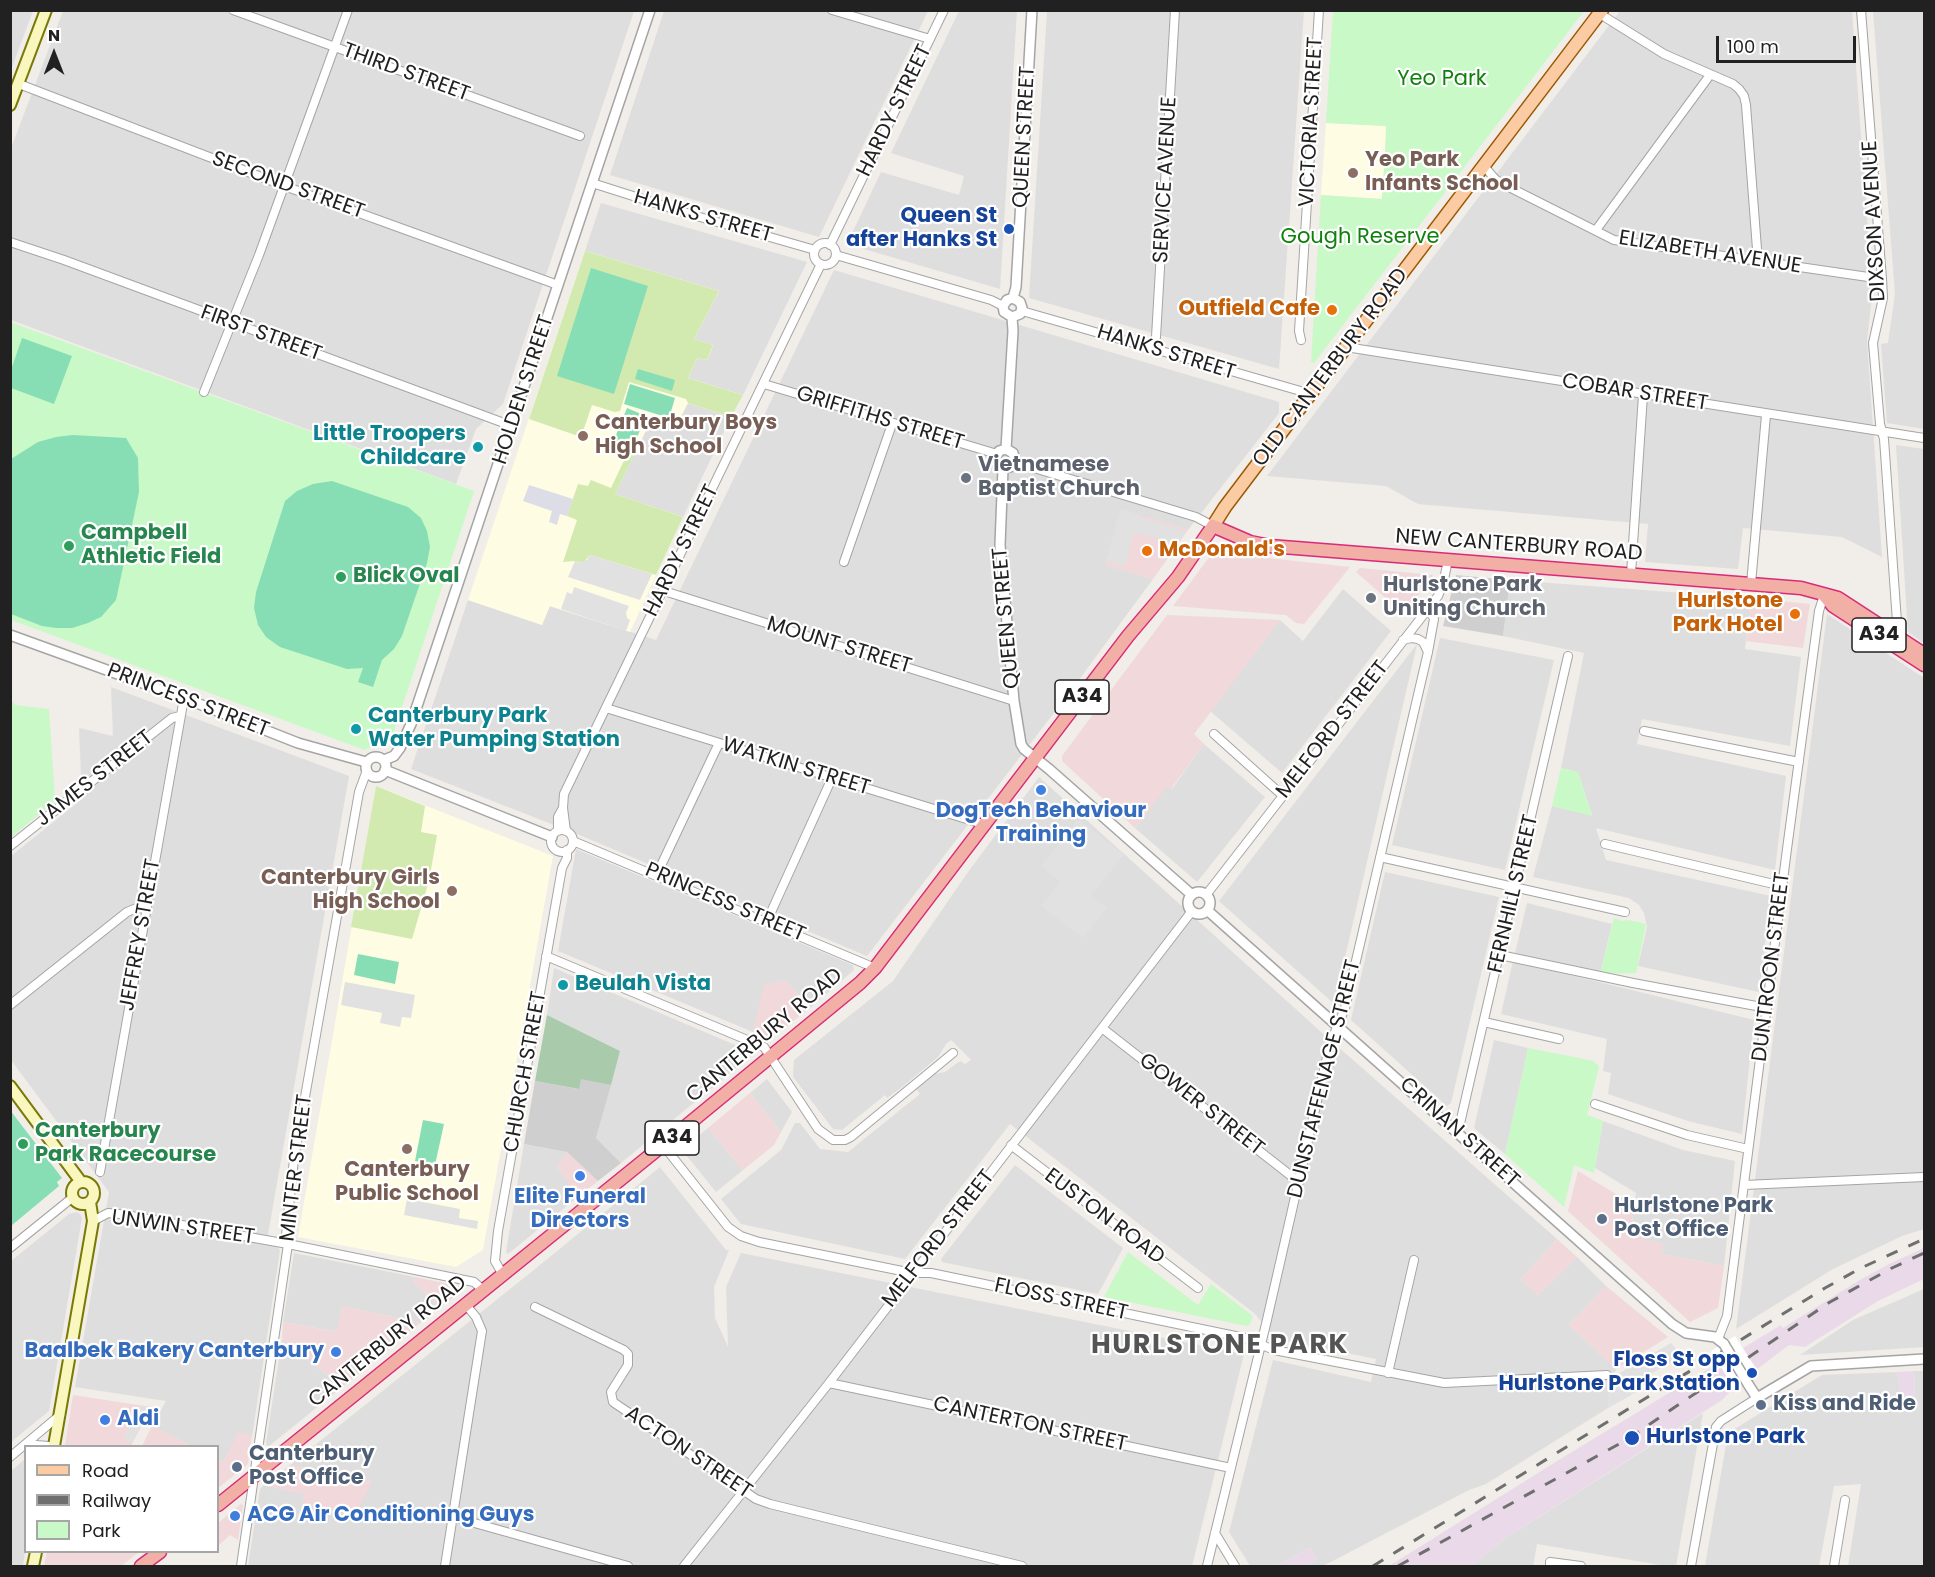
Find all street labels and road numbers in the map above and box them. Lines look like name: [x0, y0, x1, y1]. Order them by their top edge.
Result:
street label: VICTORIA STREET: [1295, 36, 1329, 208]
street label: THIRD STREET: [339, 38, 473, 108]
street label: HARDY STREET: [852, 41, 938, 181]
street label: QUEEN STREET: [1009, 65, 1041, 209]
street label: SERVICE AVENUE: [1149, 96, 1183, 264]
street label: DIXSON AVENUE: [1858, 140, 1892, 302]
street label: SECOND STREET: [208, 147, 368, 225]
street label: HANKS STREET: [631, 185, 775, 249]
street label: ELIZABETH AVENUE: [1617, 226, 1803, 280]
street label: OLD CANTERBURY ROAD: [1248, 264, 1414, 472]
street label: FIRST STREET: [197, 300, 325, 368]
street label: HOLDEN STREET: [488, 312, 560, 468]
street label: HANKS STREET: [1094, 320, 1238, 386]
street label: COBAR STREET: [1560, 369, 1710, 417]
street label: GRIFFITHS STREET: [793, 382, 967, 456]
street label: HARDY STREET: [639, 481, 725, 621]
street label: NEW CANTERBURY ROAD: [1395, 525, 1643, 567]
street label: QUEEN STREET: [988, 546, 1026, 690]
street label: MOUNT STREET: [764, 612, 914, 680]
road number: A34: [1852, 618, 1906, 652]
street label: MELFORD STREET: [1271, 656, 1395, 804]
street label: PRINCESS STREET: [103, 659, 273, 743]
road number: A34: [1055, 680, 1109, 714]
street label: JAMES STREET: [32, 726, 158, 832]
street label: WATKIN STREET: [719, 733, 873, 801]
street label: FERNHILL STREET: [1484, 812, 1544, 976]
street label: JEFFREY STREET: [115, 857, 167, 1013]
street label: PRINCESS STREET: [641, 858, 809, 948]
street label: DUNTROON STREET: [1748, 871, 1796, 1063]
street label: DUNSTAFFENAGE STREET: [1283, 957, 1367, 1201]
street label: CANTERBURY ROAD: [682, 963, 848, 1109]
street label: CHURCH STREET: [499, 989, 553, 1155]
street label: GOWER STREET: [1133, 1048, 1269, 1162]
street label: CRINAN STREET: [1394, 1073, 1524, 1193]
street label: MINTER STREET: [275, 1093, 319, 1243]
road number: A34: [645, 1121, 699, 1155]
street label: EUSTON ROAD: [1039, 1164, 1169, 1270]
street label: MELFORD STREET: [877, 1165, 1001, 1313]
street label: UNWIN STREET: [110, 1205, 256, 1251]
street label: CANTERBURY ROAD: [304, 1271, 472, 1413]
street label: FLOSS STREET: [992, 1274, 1130, 1326]
street label: CANTERTON STREET: [931, 1392, 1129, 1458]
street label: ACTON STREET: [620, 1401, 756, 1505]

